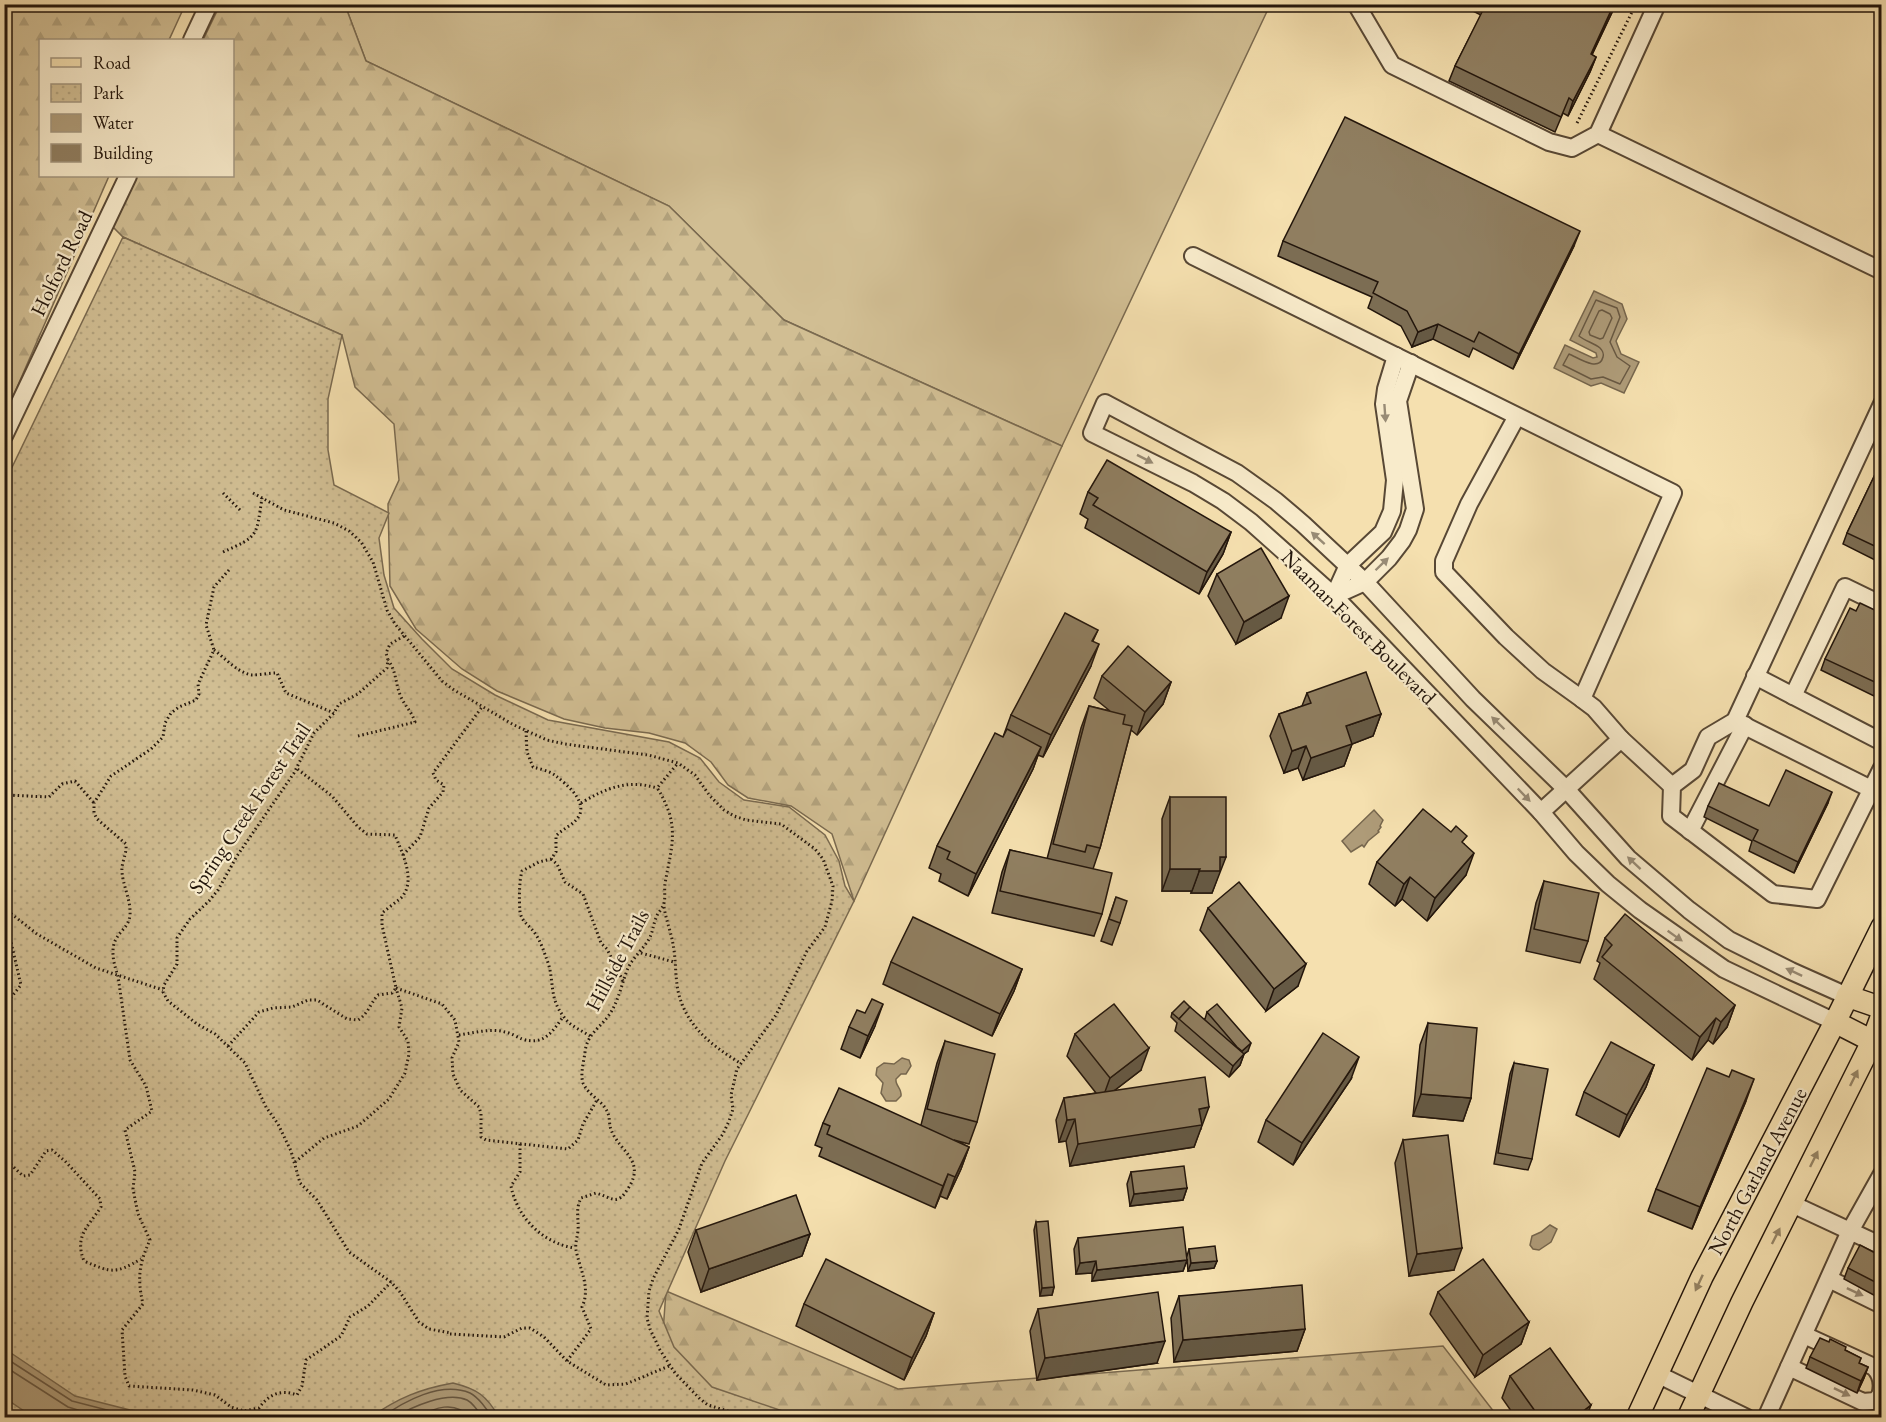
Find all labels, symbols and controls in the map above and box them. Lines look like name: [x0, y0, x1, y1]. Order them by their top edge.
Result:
legend: [39, 39, 234, 177]
text: Road: [93, 51, 132, 74]
text: Park: [93, 81, 124, 104]
text: Water: [93, 111, 134, 134]
text: Building: [93, 141, 153, 164]
street label: Holford Road: [24, 205, 98, 320]
one-way arrow: [1381, 403, 1390, 422]
one-way arrow: [1136, 454, 1153, 464]
one-way arrow: [1311, 532, 1326, 545]
street label: Naaman Forest Boulevard: [1276, 544, 1443, 711]
one-way arrow: [1375, 557, 1389, 571]
street label: Spring Creek Forest Trail: [182, 717, 316, 899]
one-way arrow: [1491, 717, 1506, 730]
one-way arrow: [1517, 787, 1531, 802]
one-way arrow: [1626, 856, 1641, 870]
street label: Hillside Trails: [579, 904, 655, 1016]
one-way arrow: [1668, 930, 1683, 942]
one-way arrow: [1784, 967, 1802, 977]
one-way arrow: [1849, 1070, 1858, 1087]
street label: North Garland Avenue: [1701, 1083, 1813, 1259]
one-way arrow: [1809, 1150, 1819, 1168]
one-way arrow: [1771, 1227, 1781, 1244]
one-way arrow: [1695, 1274, 1704, 1291]
one-way arrow: [1846, 1287, 1864, 1297]
one-way arrow: [1833, 1387, 1850, 1397]

